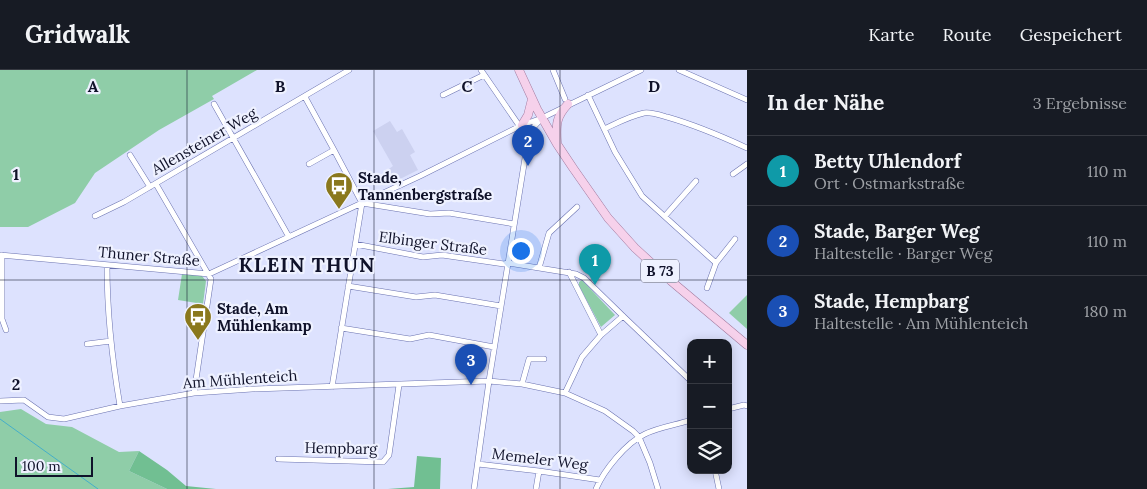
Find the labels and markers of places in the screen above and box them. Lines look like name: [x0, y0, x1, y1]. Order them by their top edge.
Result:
pin: 2: [512, 125, 544, 166]
place label: Stade, Tannenbergstraße: [358, 168, 492, 204]
bus stop icon: Stade, Tannenbergstraße: [324, 171, 354, 210]
pin: 1: [579, 244, 611, 285]
place label: Stade, Am Mühlenkamp: [217, 299, 312, 335]
bus stop icon: Stade, Am Mühlenkamp: [183, 302, 213, 341]
pin: 3: [455, 344, 487, 385]

